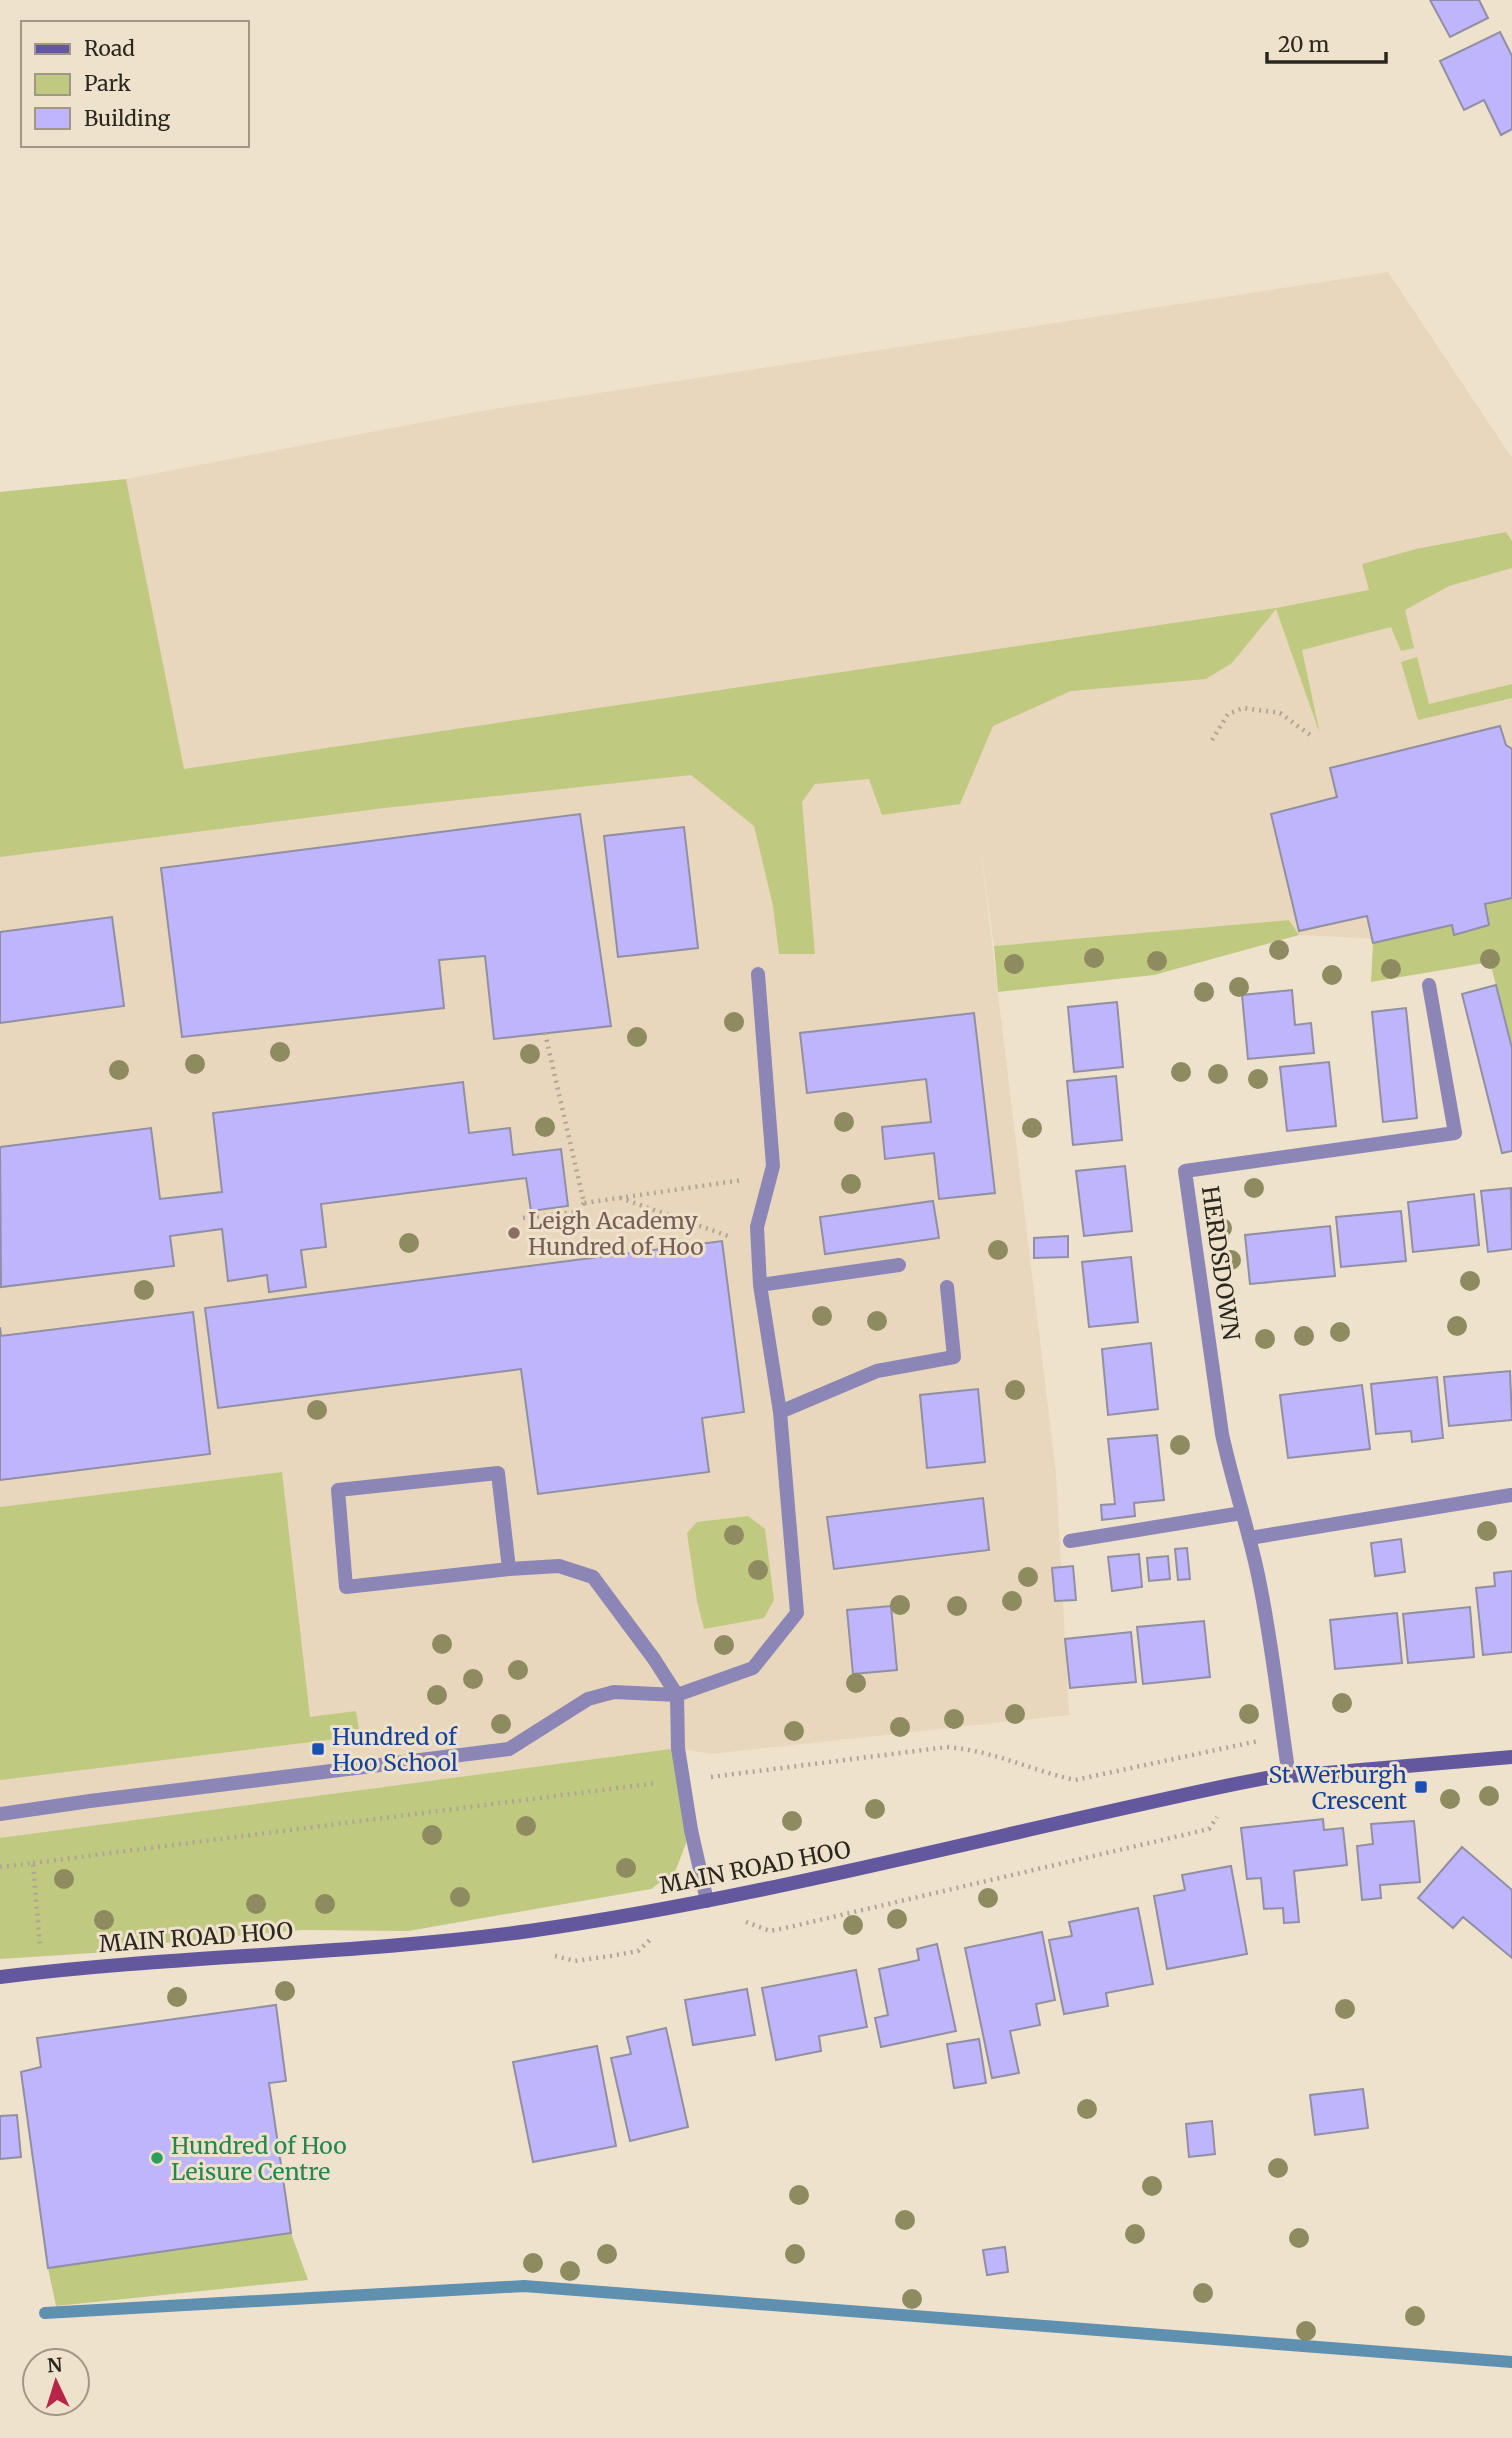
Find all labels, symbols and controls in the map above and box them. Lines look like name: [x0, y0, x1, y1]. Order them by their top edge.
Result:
legend: [21, 21, 248, 147]
scale bar: [1267, 21, 1386, 65]
text: 20 m: [1278, 31, 1330, 58]
text: Road: [84, 35, 135, 62]
text: Park: [84, 70, 131, 97]
text: Building: [84, 105, 171, 132]
street label: HERDSDOWN: [1196, 1184, 1246, 1342]
place label: Leigh Academy Hundred of Hoo: [528, 1206, 704, 1261]
marker: Leigh Academy Hundred of Hoo: [506, 1225, 522, 1241]
place label: Hundred of Hoo School: [332, 1722, 458, 1777]
marker: Hundred of Hoo School: [310, 1741, 326, 1757]
place label: St Werburgh Crescent: [1268, 1760, 1407, 1815]
marker: St Werburgh Crescent: [1413, 1779, 1429, 1795]
street label: MAIN ROAD HOO: [657, 1834, 853, 1900]
street label: MAIN ROAD HOO: [98, 1916, 294, 1958]
place label: Hundred of Hoo Leisure Centre: [171, 2131, 347, 2186]
marker: Hundred of Hoo Leisure Centre: [149, 2150, 165, 2166]
north arrow: [21, 2347, 91, 2417]
text: N: [46, 2353, 63, 2378]

